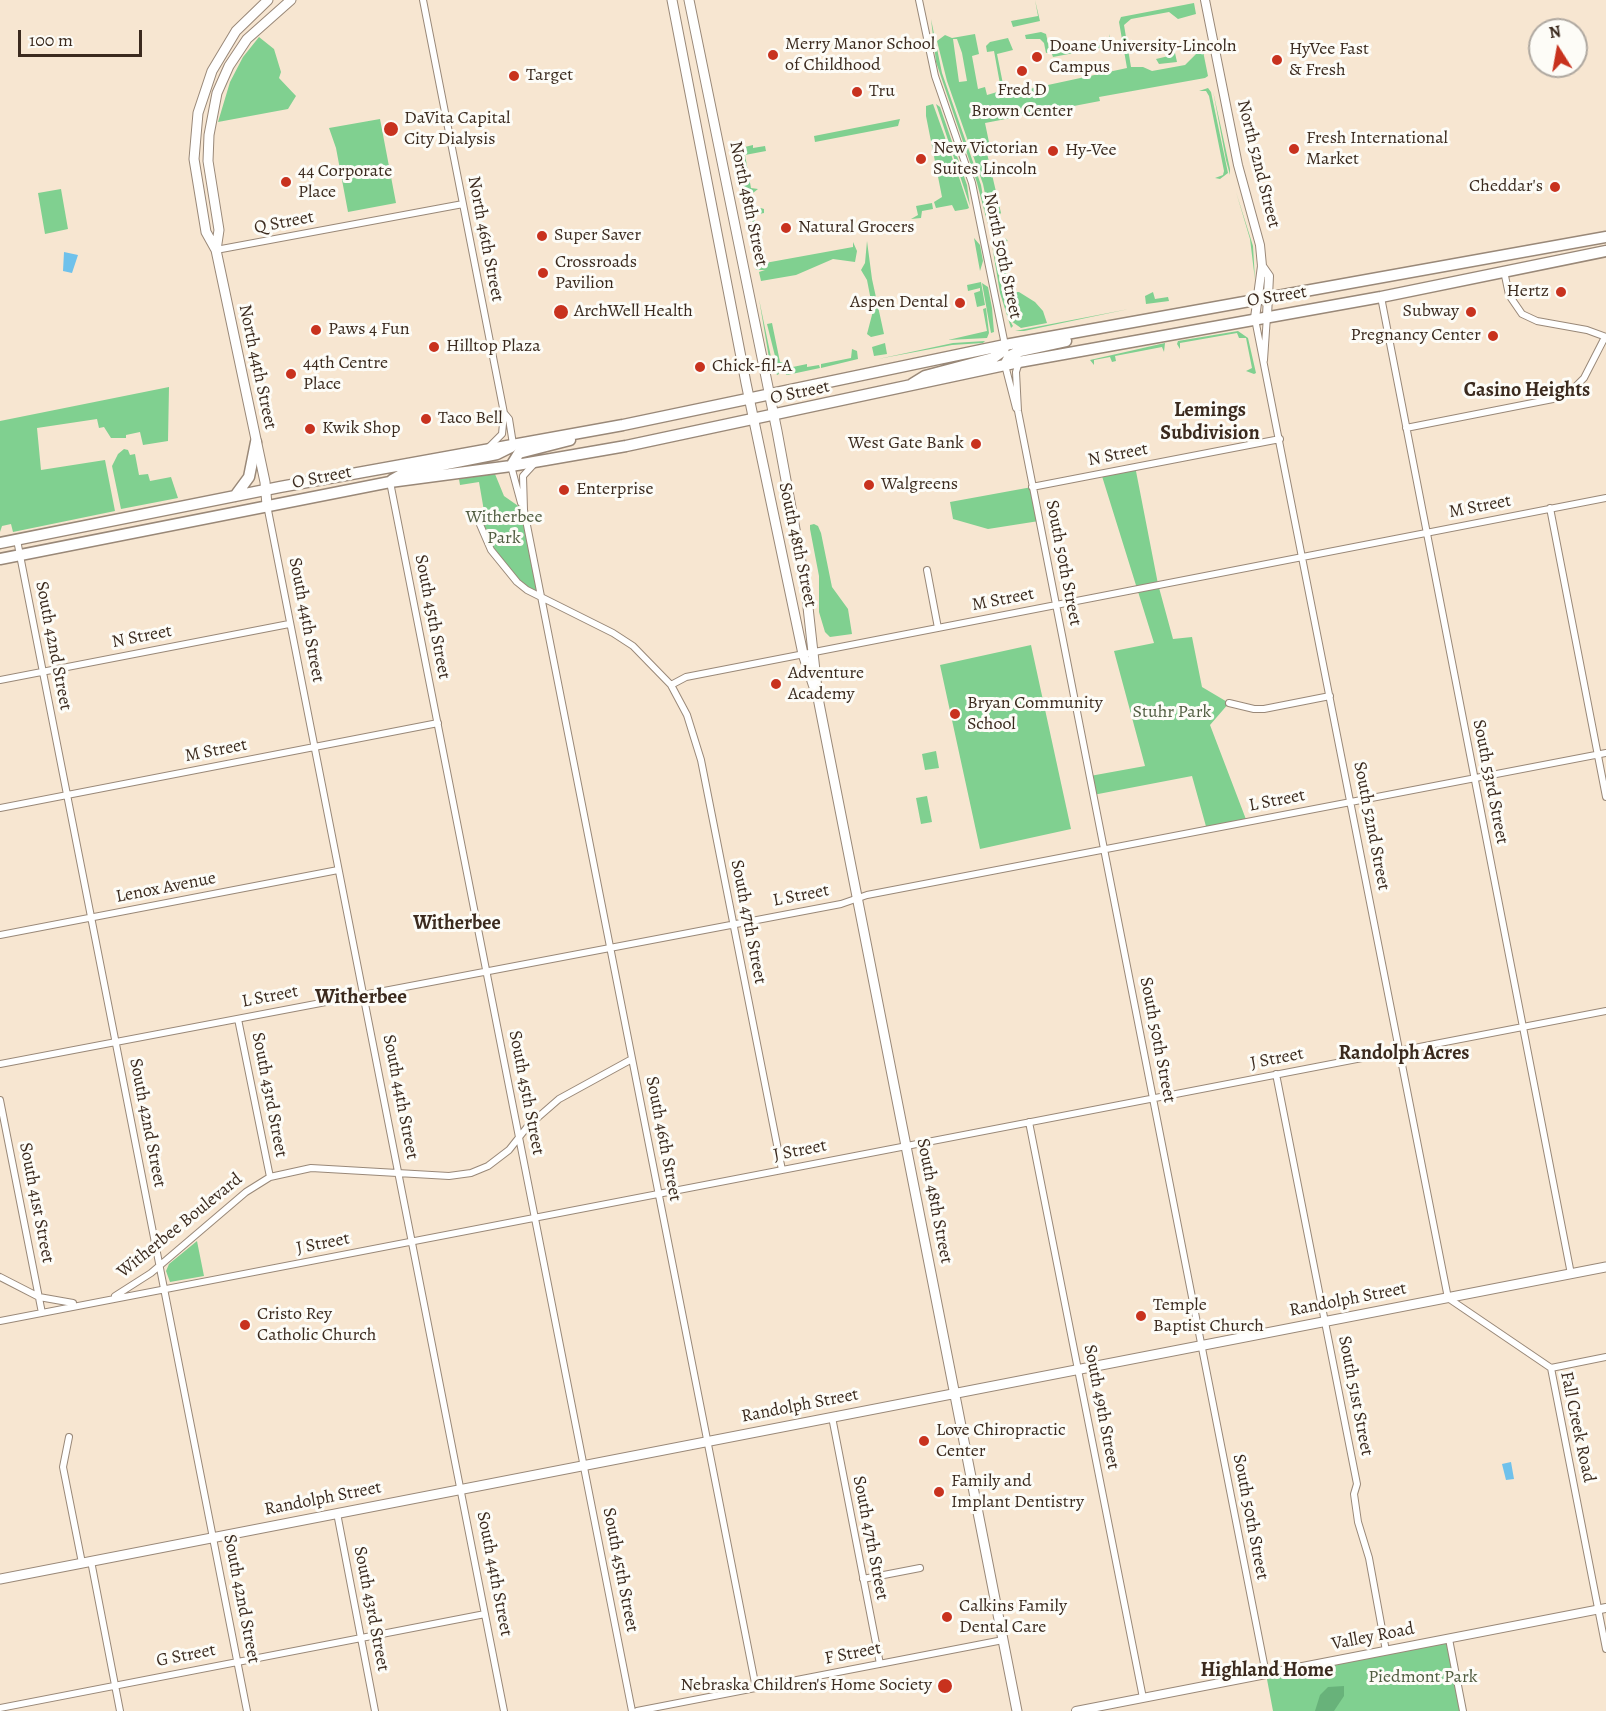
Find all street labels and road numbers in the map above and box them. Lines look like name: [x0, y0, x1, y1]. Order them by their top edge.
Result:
street label: North 52nd Street: [1232, 98, 1284, 230]
street label: North 48th Street: [724, 139, 772, 269]
street label: North 46th Street: [462, 174, 508, 304]
street label: North 50th Street: [978, 191, 1026, 321]
street label: Q Street: [252, 207, 316, 239]
street label: O Street: [1246, 282, 1308, 312]
street label: North 44th Street: [233, 303, 281, 431]
street label: O Street: [768, 376, 832, 410]
street label: N Street: [1086, 439, 1150, 471]
street label: O Street: [290, 462, 354, 494]
street label: South 48th Street: [773, 481, 821, 609]
street label: M Street: [1447, 490, 1513, 524]
street label: South 50th Street: [1040, 498, 1086, 628]
street label: South 45th Street: [409, 553, 455, 681]
street label: South 44th Street: [283, 556, 329, 684]
street label: South 42nd Street: [30, 580, 76, 712]
street label: M Street: [970, 583, 1036, 617]
street label: N Street: [110, 621, 174, 653]
street label: South 53rd Street: [1467, 718, 1513, 846]
street label: M Street: [183, 734, 249, 768]
street label: South 52nd Street: [1348, 760, 1394, 892]
street label: L Street: [1247, 785, 1307, 817]
street label: South 47th Street: [725, 858, 771, 986]
street label: Lenox Avenue: [114, 868, 218, 908]
street label: L Street: [771, 880, 831, 912]
street label: South 50th Street: [1134, 975, 1180, 1105]
street label: L Street: [240, 981, 300, 1013]
street label: South 45th Street: [503, 1029, 549, 1157]
street label: South 43rd Street: [246, 1031, 292, 1159]
street label: South 44th Street: [377, 1033, 423, 1161]
street label: J Street: [1249, 1043, 1305, 1075]
street label: South 42nd Street: [124, 1057, 170, 1189]
street label: South 46th Street: [640, 1075, 686, 1203]
street label: J Street: [772, 1135, 828, 1167]
street label: South 48th Street: [911, 1136, 957, 1266]
street label: South 41st Street: [14, 1141, 58, 1265]
street label: Witherbee Boulevard: [113, 1169, 247, 1283]
street label: J Street: [295, 1228, 351, 1260]
street label: Randolph Street: [1288, 1278, 1408, 1322]
street label: South 51st Street: [1333, 1334, 1377, 1458]
street label: South 49th Street: [1078, 1343, 1124, 1471]
street label: Fall Creek Road: [1555, 1370, 1599, 1484]
street label: Randolph Street: [740, 1384, 860, 1428]
street label: South 50th Street: [1227, 1452, 1273, 1582]
street label: South 47th Street: [847, 1474, 893, 1602]
street label: Randolph Street: [263, 1477, 383, 1521]
street label: South 45th Street: [597, 1506, 643, 1634]
street label: South 44th Street: [471, 1510, 517, 1638]
street label: South 42nd Street: [218, 1533, 264, 1665]
street label: South 43rd Street: [348, 1545, 394, 1673]
street label: Valley Road: [1330, 1618, 1416, 1656]
street label: F Street: [823, 1638, 883, 1670]
street label: G Street: [155, 1640, 217, 1672]

